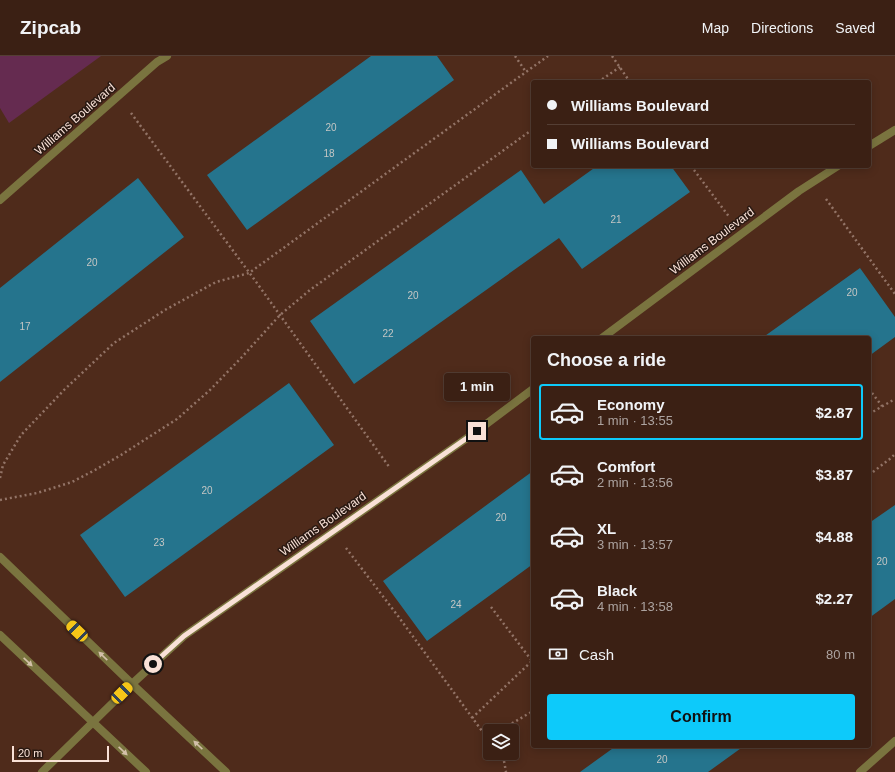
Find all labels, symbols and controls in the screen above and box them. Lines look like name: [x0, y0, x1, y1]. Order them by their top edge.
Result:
text: Zipcab: [20, 17, 81, 38]
text: Map: [702, 20, 729, 36]
text: Directions: [751, 20, 813, 36]
text: Saved: [835, 20, 875, 36]
street label: Williams Boulevard: [32, 80, 118, 158]
text: Williams Boulevard: [571, 97, 709, 114]
house number: 20: [325, 122, 337, 133]
text: Williams Boulevard: [571, 135, 709, 152]
house number: 18: [323, 148, 335, 159]
street label: Williams Boulevard: [667, 205, 757, 277]
house number: 21: [610, 214, 622, 225]
house number: 20: [86, 257, 98, 268]
house number: 20: [846, 287, 858, 298]
house number: 20: [407, 290, 419, 301]
house number: 17: [19, 321, 31, 332]
house number: 22: [382, 328, 394, 339]
text: Choose a ride: [547, 350, 666, 370]
callout: 1 min: [444, 373, 510, 401]
text: 1 min: [460, 379, 494, 394]
icon: car: [549, 394, 585, 430]
text: Economy: [597, 396, 665, 413]
text: $2.87: [815, 404, 853, 421]
text: 1 min · 13:55: [597, 413, 673, 428]
route end: [468, 422, 486, 440]
icon: car: [549, 456, 585, 492]
text: Comfort: [597, 458, 655, 475]
text: $3.87: [815, 466, 853, 483]
text: 2 min · 13:56: [597, 475, 673, 490]
house number: 20: [201, 485, 213, 496]
street label: Williams Boulevard: [277, 489, 369, 559]
house number: 20: [495, 512, 507, 523]
icon: car: [549, 518, 585, 554]
text: XL: [597, 520, 616, 537]
text: $4.88: [815, 528, 853, 545]
house number: 23: [153, 537, 165, 548]
text: 3 min · 13:57: [597, 537, 673, 552]
house number: 20: [876, 556, 888, 567]
icon: car: [549, 580, 585, 616]
text: Black: [597, 582, 637, 599]
text: $2.27: [815, 590, 853, 607]
house number: 24: [450, 599, 462, 610]
text: 4 min · 13:58: [597, 599, 673, 614]
car: [64, 618, 90, 644]
icon: cash: [547, 643, 569, 665]
text: Cash: [579, 646, 614, 663]
text: 80 m: [826, 647, 855, 662]
one-way arrow: [98, 651, 108, 661]
route start: [144, 655, 162, 673]
one-way arrow: [23, 657, 33, 666]
car: [109, 680, 135, 706]
button: Confirm: [547, 694, 855, 740]
map controls: [483, 724, 519, 760]
button: layers: [483, 724, 519, 760]
one-way arrow: [192, 741, 203, 750]
scale bar: [12, 744, 109, 763]
one-way arrow: [118, 746, 128, 755]
text: 20 m: [18, 747, 42, 759]
house number: 20: [656, 754, 668, 765]

